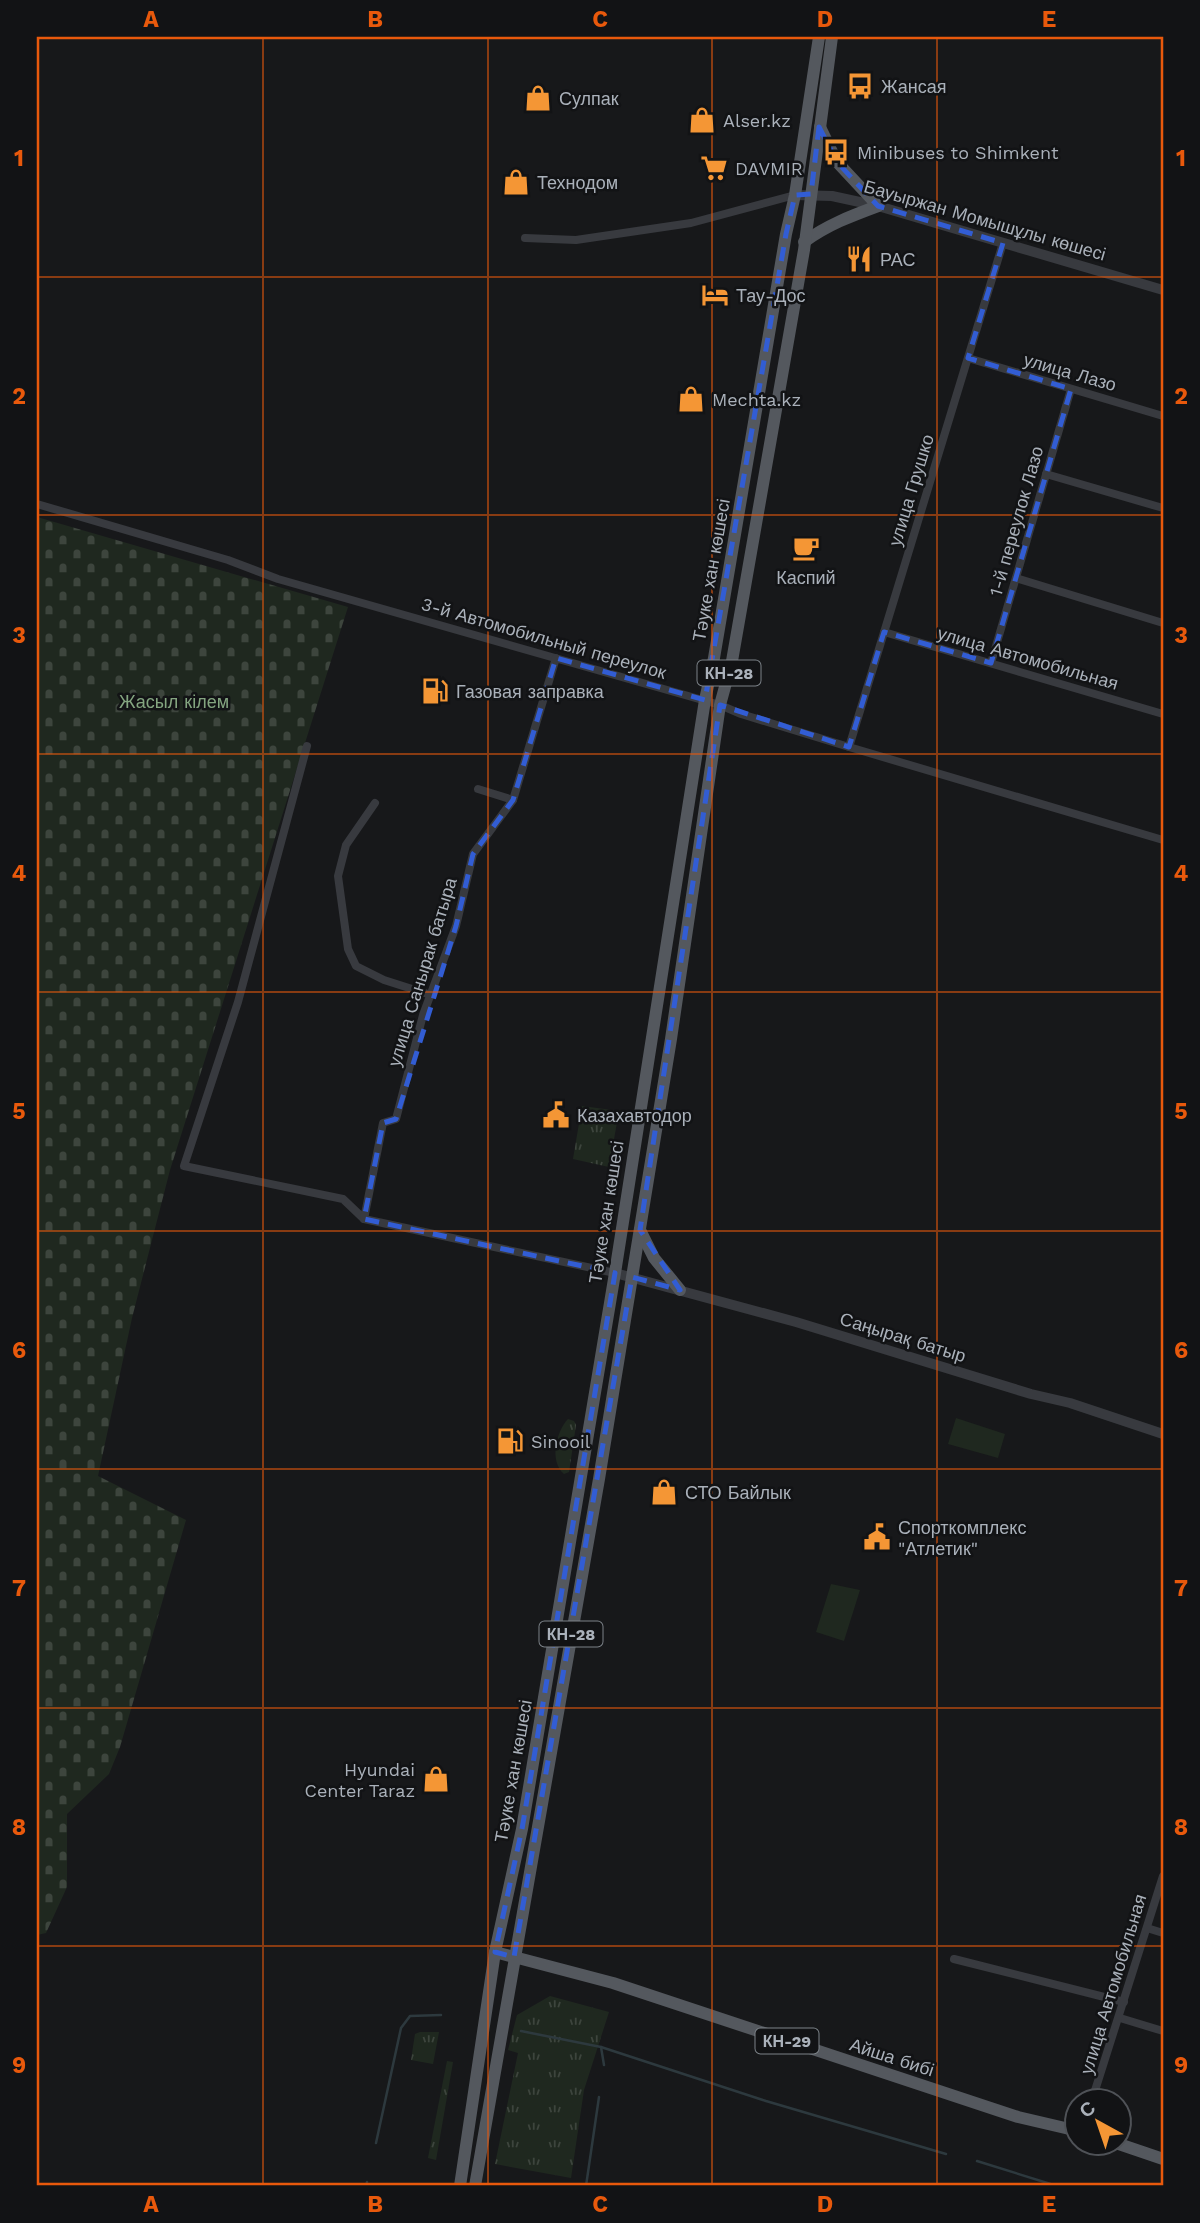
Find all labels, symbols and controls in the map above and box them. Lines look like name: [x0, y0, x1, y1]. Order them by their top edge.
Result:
text: A: [143, 6, 159, 33]
text: B: [367, 6, 383, 33]
text: C: [592, 6, 608, 33]
text: D: [817, 6, 833, 33]
text: E: [1042, 6, 1056, 33]
bus stop icon: Жансая: [845, 71, 875, 101]
place label: Жансая: [881, 76, 947, 97]
shop icon: Сулпак: [523, 83, 553, 113]
place label: Сулпак: [559, 88, 619, 109]
shop icon: Alser.kz: [687, 105, 717, 135]
place label: Alser.kz: [723, 110, 791, 131]
bus stop icon: Minibuses to Shimkent: [821, 137, 851, 167]
place label: Minibuses to Shimkent: [857, 142, 1059, 163]
text: 1: [14, 145, 24, 172]
text: 1: [1176, 145, 1186, 172]
supermarket icon: DAVMIR: [699, 153, 729, 183]
place label: DAVMIR: [735, 158, 803, 179]
shop icon: Технодом: [501, 167, 531, 197]
place label: Технодом: [537, 172, 618, 193]
street label: Бауыржан Момышұлы көшесі: [862, 175, 1108, 265]
restaurant icon: РАС: [844, 244, 874, 274]
place label: РАС: [880, 249, 915, 270]
hotel icon: Тау-Дос: [700, 280, 730, 310]
place label: Тау-Дос: [736, 285, 806, 306]
street label: улица Лазо: [1021, 349, 1119, 395]
text: 2: [12, 383, 26, 410]
text: 2: [1174, 383, 1188, 410]
shop icon: Mechta.kz: [676, 384, 706, 414]
place label: Mechta.kz: [712, 389, 801, 410]
street label: улица Грушко: [884, 432, 938, 548]
street label: 1-й переулок Лазо: [985, 444, 1047, 598]
street label: Тәуке хан көшесі: [688, 497, 734, 643]
cafe icon: Каспий: [791, 533, 821, 563]
place label: Каспий: [776, 567, 836, 588]
street label: 3-й Автомобильный переулок: [419, 593, 669, 683]
text: 3: [12, 622, 26, 649]
street label: улица Автомобильная: [935, 622, 1121, 694]
text: 3: [1174, 622, 1188, 649]
road number: КН-28: [698, 660, 760, 686]
fuel station icon: Газовая заправка: [420, 676, 450, 706]
place label: Газовая заправка: [456, 681, 605, 702]
park label: Жасыл кілем: [119, 691, 229, 712]
text: 4: [12, 860, 27, 887]
text: 4: [1174, 860, 1189, 887]
street label: улица Санырак батыра: [383, 874, 461, 1069]
text: 5: [12, 1098, 26, 1125]
text: 5: [1174, 1098, 1188, 1125]
public building icon: Казахавтодор: [541, 1100, 571, 1130]
place label: Казахавтодор: [577, 1105, 692, 1126]
street label: Тәуке хан көшесі: [584, 1139, 628, 1285]
street label: Саңырақ батыр: [837, 1308, 969, 1366]
text: 6: [12, 1337, 26, 1364]
text: 6: [1174, 1337, 1188, 1364]
fuel station icon: Sinooil: [495, 1426, 525, 1456]
place label: Sinooil: [531, 1431, 591, 1452]
shop icon: СТО Байлык: [649, 1477, 679, 1507]
place label: СТО Байлык: [685, 1482, 791, 1503]
place label: Спорткомплекс "Атлетик": [898, 1517, 1026, 1559]
public building icon: Спорткомплекс "Атлетик": [862, 1522, 892, 1552]
text: 7: [12, 1575, 26, 1602]
text: 7: [1174, 1575, 1188, 1602]
road number: КН-28: [540, 1622, 602, 1646]
street label: Тәуке хан көшесі: [490, 1698, 536, 1844]
place label: Hyundai Center Taraz: [305, 1759, 415, 1801]
shop icon: Hyundai Center Taraz: [421, 1764, 451, 1794]
text: 8: [12, 1814, 26, 1841]
text: 8: [1174, 1814, 1188, 1841]
street label: улица Автомобильная: [1076, 1891, 1150, 2077]
road number: КН-29: [756, 2028, 818, 2054]
street label: Айша бибі: [847, 2034, 937, 2080]
text: 9: [12, 2052, 26, 2079]
text: 9: [1174, 2052, 1188, 2079]
north arrow: [1064, 2086, 1134, 2156]
text: С: [1075, 2096, 1100, 2123]
text: A: [143, 2191, 159, 2218]
text: B: [367, 2191, 383, 2218]
text: C: [592, 2191, 608, 2218]
text: D: [817, 2191, 833, 2218]
text: E: [1042, 2191, 1056, 2218]

